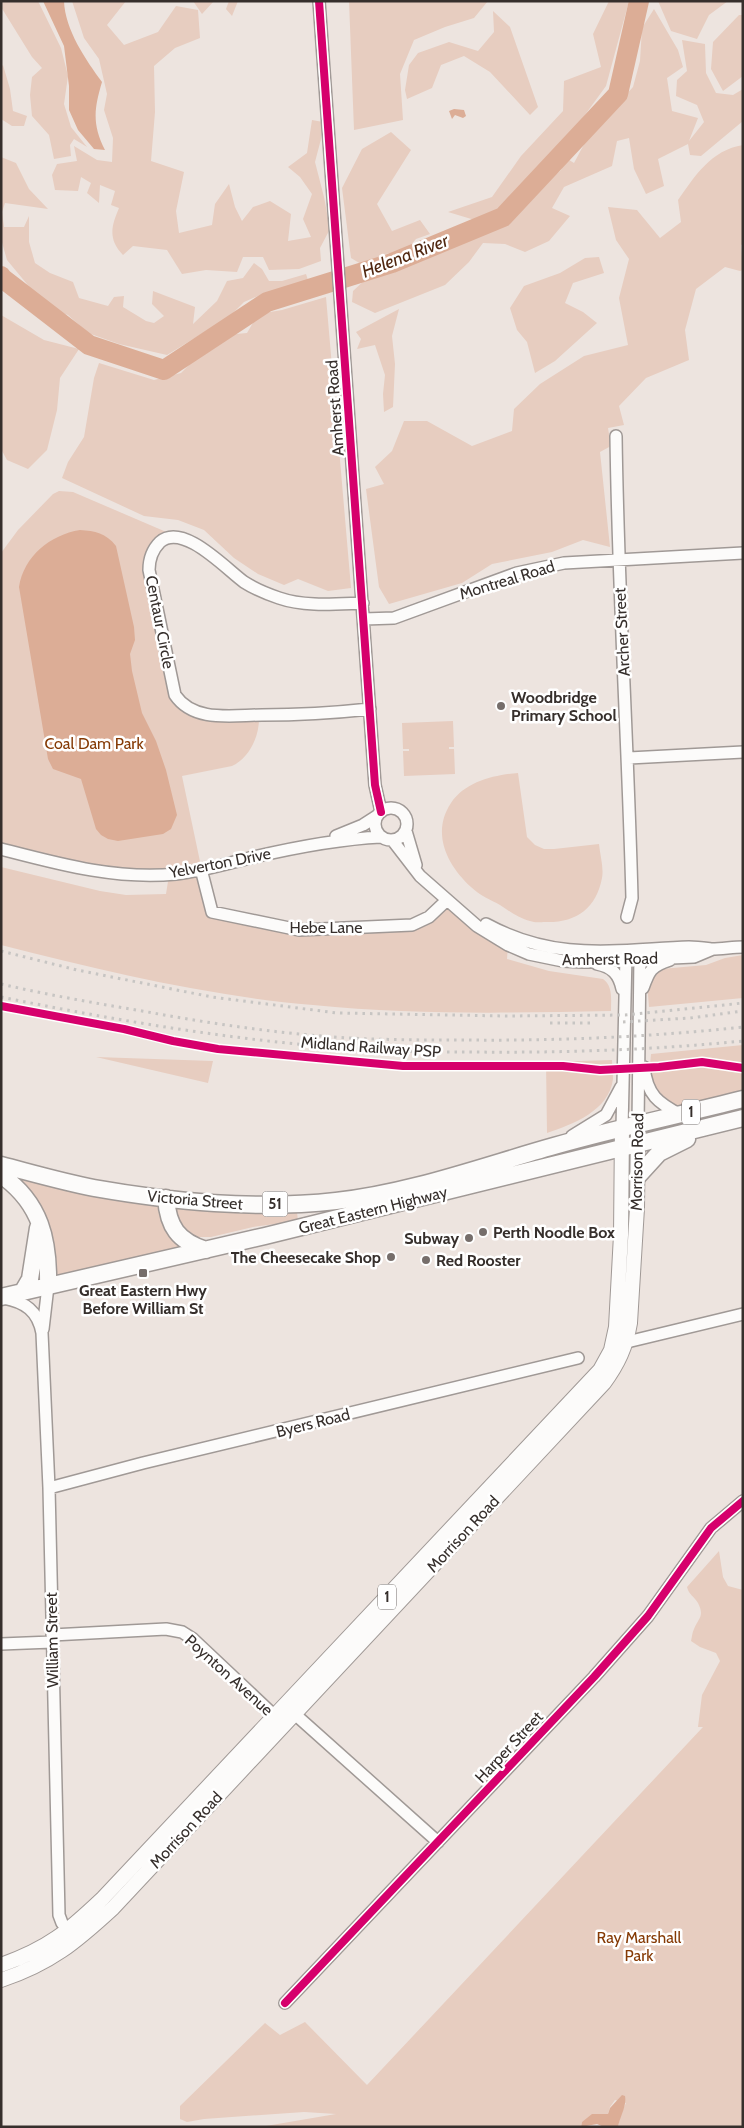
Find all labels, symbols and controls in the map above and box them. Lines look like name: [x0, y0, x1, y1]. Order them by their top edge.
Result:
water label: Helena River: [359, 229, 453, 283]
street label: Amherst Road: [322, 359, 348, 457]
street label: Montreal Road: [457, 556, 557, 604]
street label: Centaur Circle: [142, 574, 178, 670]
street label: Archer Street: [610, 587, 634, 677]
place label: Woodbridge Primary School: [511, 688, 617, 725]
marker: Woodbridge Primary School: [495, 700, 507, 712]
park label: Coal Dam Park: [44, 734, 144, 753]
street label: Yelverton Drive: [167, 844, 272, 882]
street label: Hebe Lane: [290, 918, 362, 937]
street label: Amherst Road: [562, 949, 658, 969]
street label: Midland Railway PSP: [300, 1033, 442, 1061]
road number: 1: [682, 1100, 700, 1124]
street label: Morrison Road: [627, 1113, 647, 1211]
street label: Great Eastern Highway: [297, 1182, 449, 1238]
street label: Victoria Street: [146, 1186, 244, 1214]
road number: 51: [262, 1192, 288, 1216]
place label: Perth Noodle Box: [493, 1223, 615, 1242]
marker: Perth Noodle Box: [477, 1226, 489, 1238]
place label: Subway: [404, 1229, 459, 1248]
marker: Subway: [463, 1232, 475, 1244]
place label: The Cheesecake Shop: [231, 1248, 381, 1267]
marker: The Cheesecake Shop: [385, 1251, 397, 1263]
place label: Red Rooster: [436, 1251, 521, 1270]
marker: Red Rooster: [420, 1254, 432, 1266]
marker: Great Eastern Hwy Before William St: [137, 1267, 149, 1279]
place label: Great Eastern Hwy Before William St: [79, 1281, 207, 1318]
street label: Byers Road: [274, 1405, 352, 1441]
street label: Morrison Road: [423, 1492, 503, 1576]
road number: 1: [378, 1584, 396, 1610]
street label: William Street: [42, 1591, 62, 1688]
street label: Poynton Avenue: [181, 1631, 277, 1719]
street label: Harper Street: [471, 1707, 547, 1787]
street label: Morrison Road: [146, 1788, 226, 1872]
park label: Ray Marshall Park: [597, 1928, 682, 1965]

